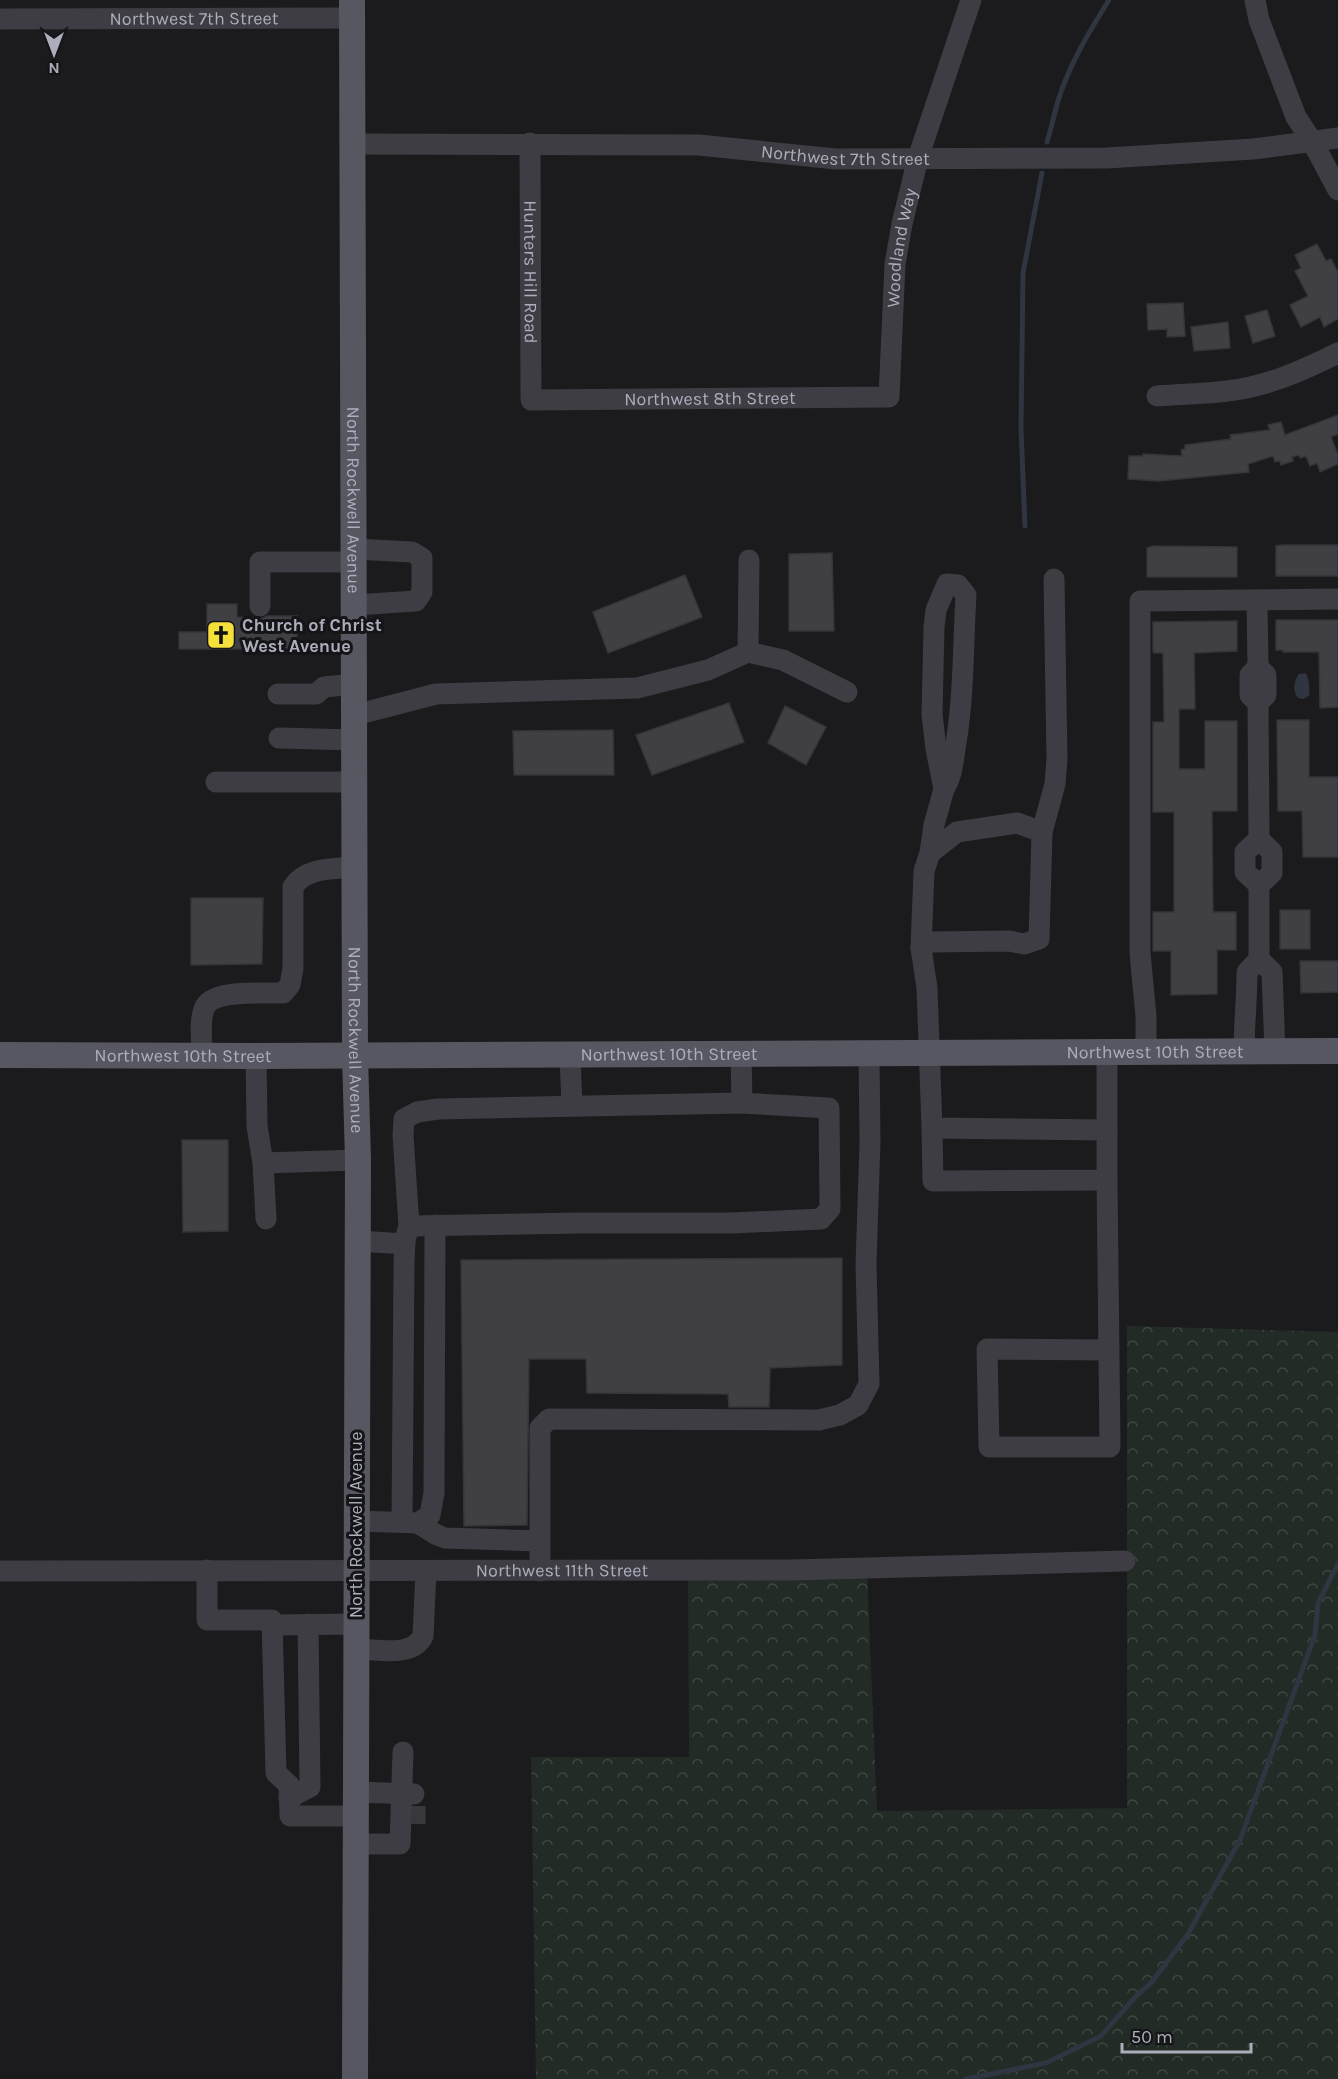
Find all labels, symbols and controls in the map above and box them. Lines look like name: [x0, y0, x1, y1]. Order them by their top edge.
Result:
street label: Northwest 7th Street: [109, 7, 279, 30]
north arrow: [24, 24, 84, 84]
text: N: [48, 59, 60, 78]
street label: Northwest 7th Street: [760, 140, 930, 170]
street label: Woodland Way: [882, 185, 921, 308]
street label: Hunters Hill Road: [519, 200, 542, 344]
street label: Northwest 8th Street: [624, 387, 796, 410]
street label: North Rockwell Avenue: [342, 407, 365, 593]
place label: Church of Christ West Avenue: [242, 614, 382, 657]
church icon: Church of Christ West Avenue: [205, 619, 237, 651]
street label: North Rockwell Avenue: [344, 947, 368, 1134]
street label: Northwest 10th Street: [1066, 1040, 1244, 1063]
street label: Northwest 10th Street: [580, 1043, 758, 1066]
street label: Northwest 10th Street: [94, 1044, 272, 1067]
street label: North Rockwell Avenue: [345, 1432, 367, 1618]
street label: Northwest 11th Street: [476, 1559, 648, 1581]
scale bar: [1122, 2016, 1251, 2054]
text: 50 m: [1131, 2026, 1173, 2048]

